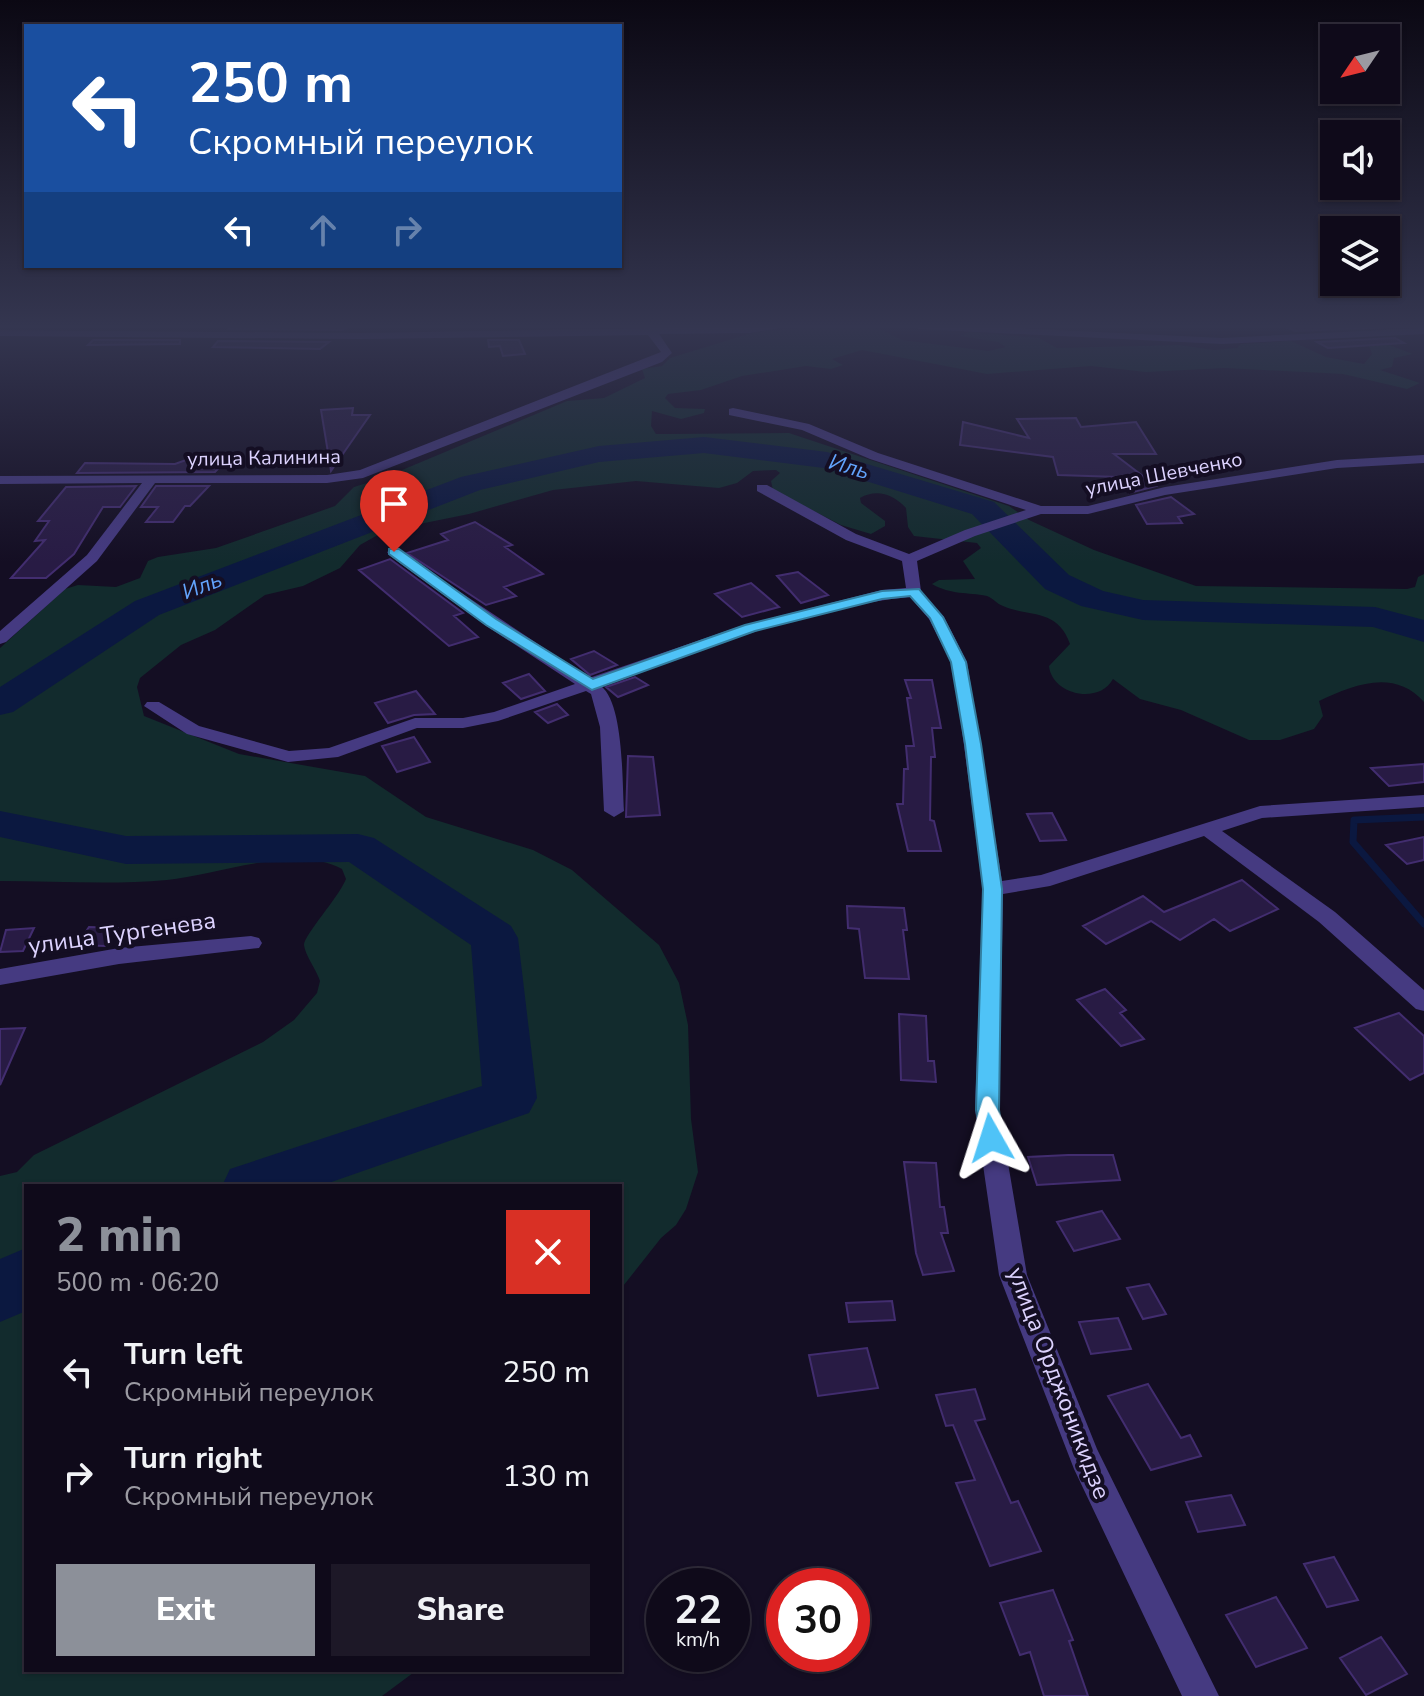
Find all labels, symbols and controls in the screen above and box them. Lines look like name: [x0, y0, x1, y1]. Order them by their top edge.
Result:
north arrow: [1320, 24, 1400, 104]
map controls: [1320, 24, 1400, 296]
text: 250 m: [188, 45, 353, 122]
icon: left: [56, 56, 160, 160]
text: Скромный переулок: [188, 118, 533, 167]
button: sound: [1320, 120, 1400, 200]
icon: left: [217, 208, 261, 252]
icon: ahead: [301, 208, 345, 252]
icon: right: [385, 208, 429, 252]
button: layers: [1320, 216, 1400, 296]
street label: улица Калинина: [187, 443, 341, 473]
street label: улица Шевченко: [1083, 446, 1245, 502]
water label: Иль: [825, 447, 873, 487]
pin: [360, 470, 428, 552]
icon: arrive: [372, 482, 416, 526]
water label: Иль: [178, 565, 226, 607]
street label: улица Тургенева: [26, 904, 218, 962]
position arrow: [949, 1096, 1033, 1180]
text: 2 min: [56, 1202, 182, 1268]
button: close: [506, 1210, 590, 1294]
street label: улица Орджоникидзе: [1000, 1262, 1118, 1504]
text: 500 m · 06:20: [56, 1265, 219, 1300]
text: Turn left: [124, 1334, 242, 1375]
icon: left: [56, 1350, 100, 1394]
text: 250 m: [503, 1352, 590, 1393]
text: Скромный переулок: [124, 1375, 373, 1410]
text: Turn right: [124, 1438, 262, 1479]
icon: right: [56, 1454, 100, 1498]
text: 130 m: [503, 1456, 590, 1497]
text: Скромный переулок: [124, 1479, 373, 1514]
button: Exit: [56, 1564, 315, 1656]
button: Share: [331, 1564, 590, 1656]
speed limit sign: 30: [766, 1568, 870, 1672]
text: 22: [674, 1583, 722, 1637]
text: km/h: [676, 1626, 720, 1653]

